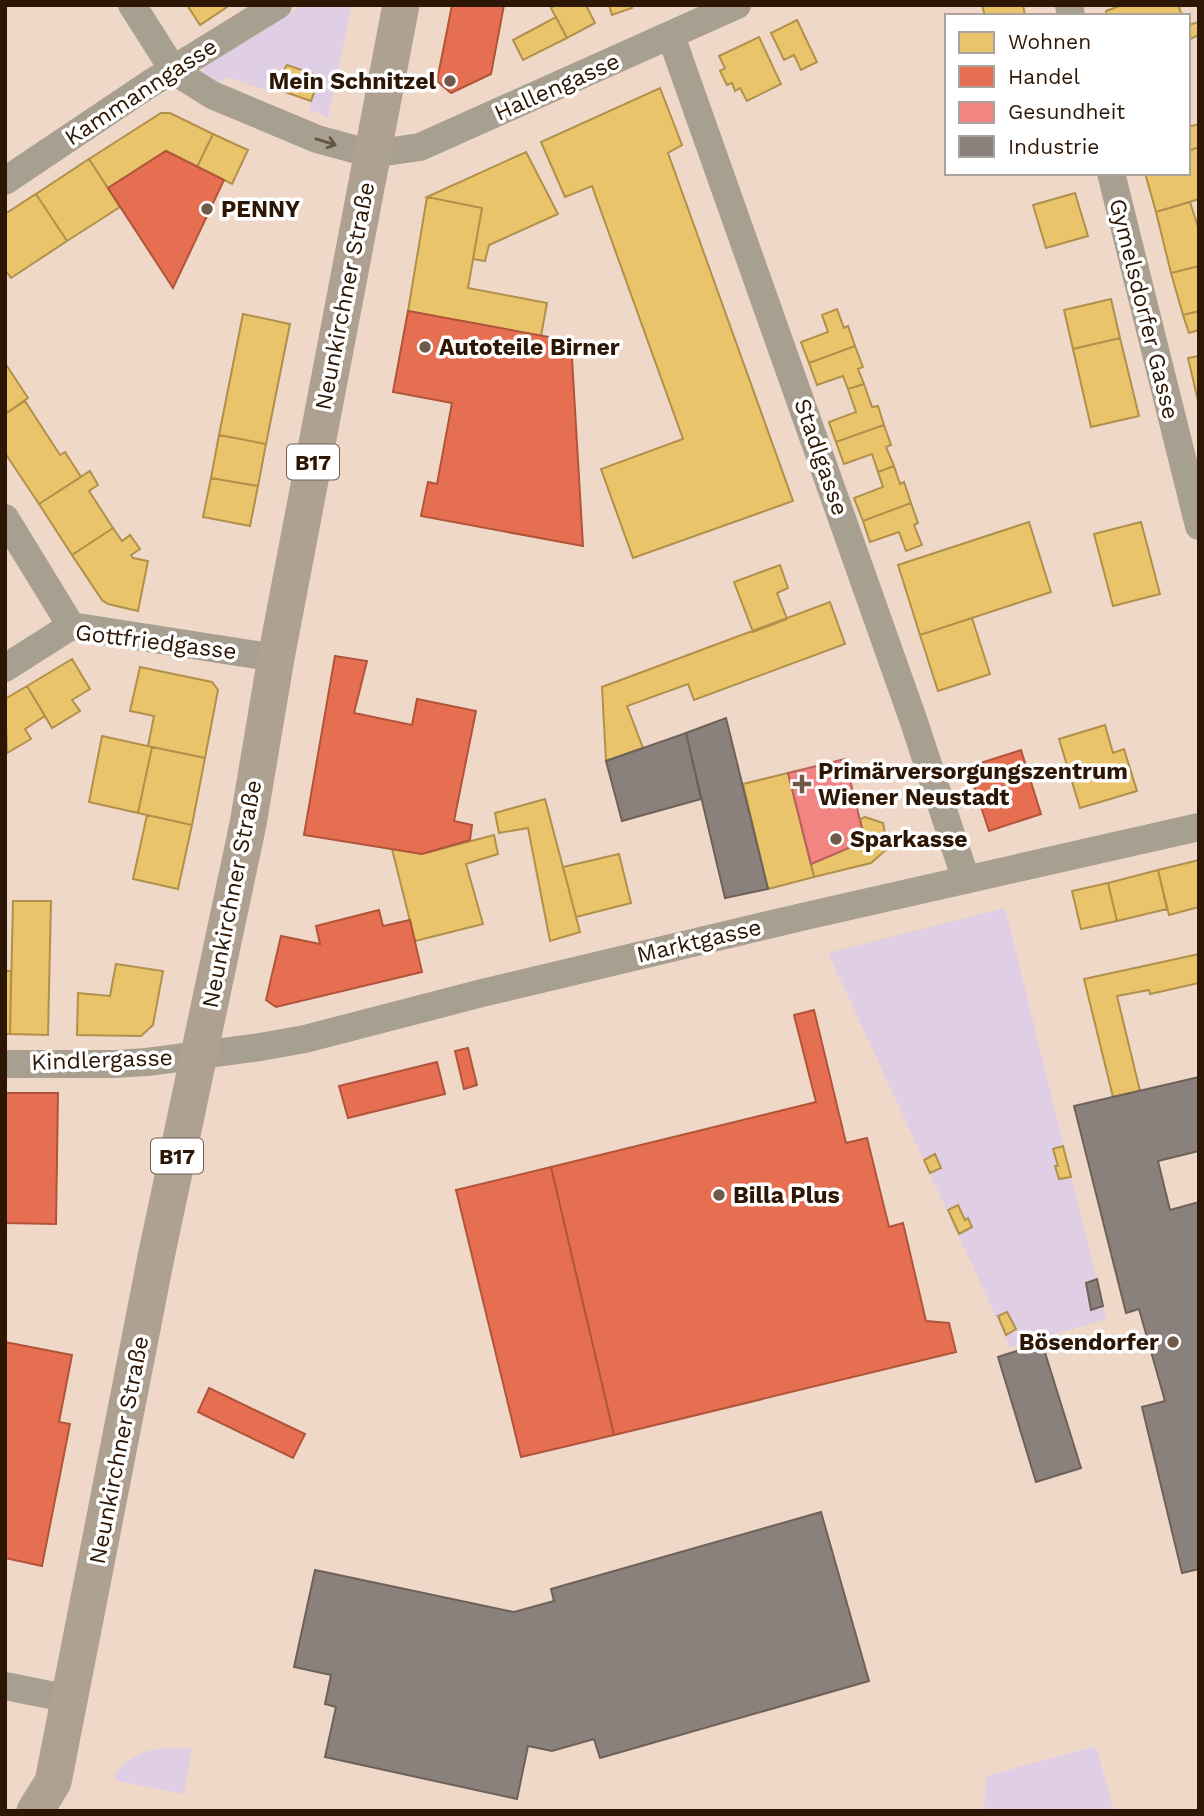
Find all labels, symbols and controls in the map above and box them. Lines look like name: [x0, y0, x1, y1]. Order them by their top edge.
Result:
legend: [945, 14, 1190, 175]
text: Wohnen: [1008, 29, 1091, 54]
street label: Kammanngasse: [60, 33, 222, 151]
street label: Hallengasse: [490, 47, 624, 127]
text: Handel: [1008, 64, 1080, 89]
place label: Mein Schnitzel: [269, 68, 436, 95]
marker: Mein Schnitzel: [442, 73, 458, 89]
text: Gesundheit: [1008, 99, 1125, 124]
text: Industrie: [1008, 134, 1099, 159]
one-way arrow: [315, 137, 337, 149]
street label: Neunkirchner Straße: [310, 180, 380, 412]
place label: PENNY: [221, 196, 300, 223]
street label: Gymelsdorfer Gasse: [1104, 196, 1184, 422]
marker: PENNY: [199, 201, 215, 217]
place label: Autoteile Birner: [439, 334, 620, 361]
marker: Autoteile Birner: [417, 339, 433, 355]
street label: Stadlgasse: [788, 395, 854, 519]
road number: B17: [287, 444, 339, 480]
street label: Gottfriedgasse: [74, 619, 238, 665]
place label: Primärversorgungszentrum Wiener Neustadt: [818, 758, 1128, 811]
marker: Primärversorgungszentrum Wiener Neustadt: [792, 774, 812, 794]
street label: Neunkirchner Straße: [197, 778, 267, 1010]
place label: Sparkasse: [850, 826, 968, 853]
marker: Sparkasse: [828, 831, 844, 847]
street label: Marktgasse: [634, 914, 764, 968]
street label: Kindlergasse: [31, 1044, 173, 1076]
road number: B17: [151, 1138, 203, 1174]
place label: Billa Plus: [733, 1182, 840, 1209]
marker: Billa Plus: [711, 1187, 727, 1203]
place label: Bösendorfer: [1019, 1329, 1159, 1356]
street label: Neunkirchner Straße: [84, 1334, 154, 1566]
marker: Bösendorfer: [1165, 1334, 1181, 1350]

